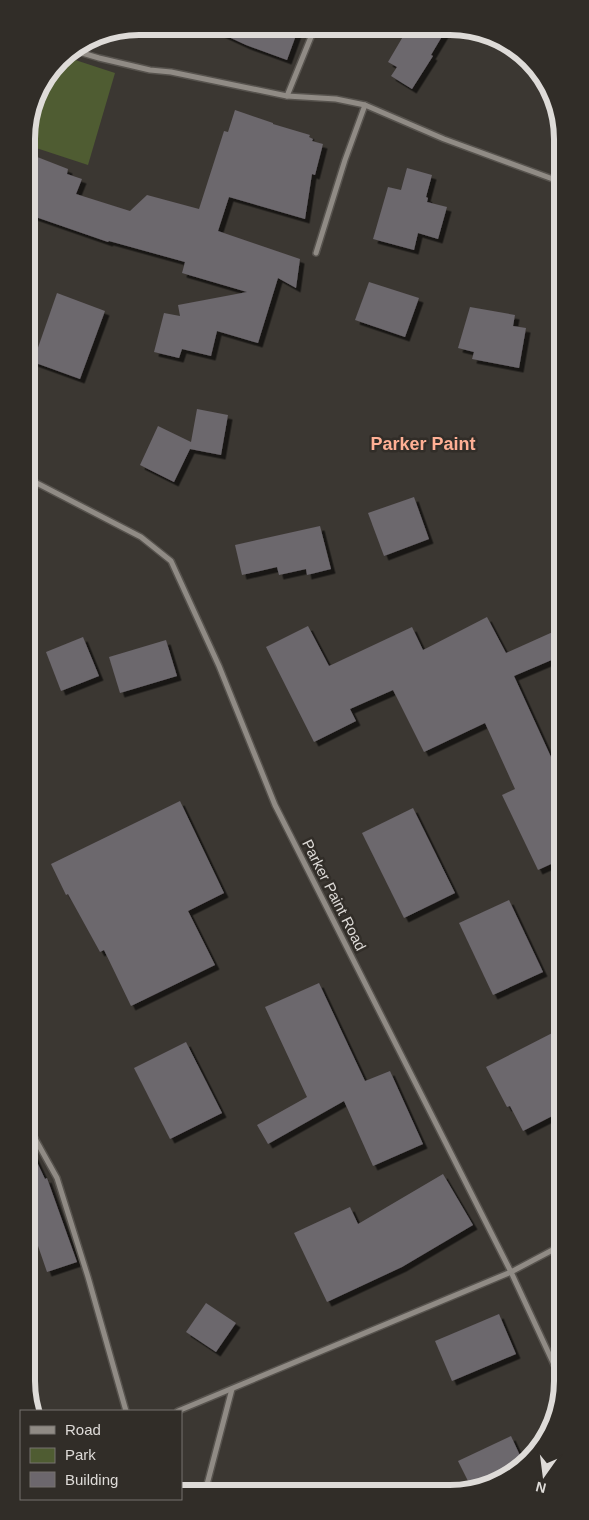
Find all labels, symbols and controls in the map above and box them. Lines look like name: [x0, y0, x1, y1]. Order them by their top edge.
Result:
district label: Parker Paint: [370, 434, 476, 454]
street label: Parker Paint Road: [299, 836, 370, 953]
legend: [20, 1410, 182, 1500]
text: Road: [65, 1421, 101, 1438]
text: Park: [65, 1446, 96, 1463]
north arrow: [519, 1450, 569, 1500]
text: Building: [65, 1471, 118, 1488]
text: N: [534, 1479, 548, 1497]

